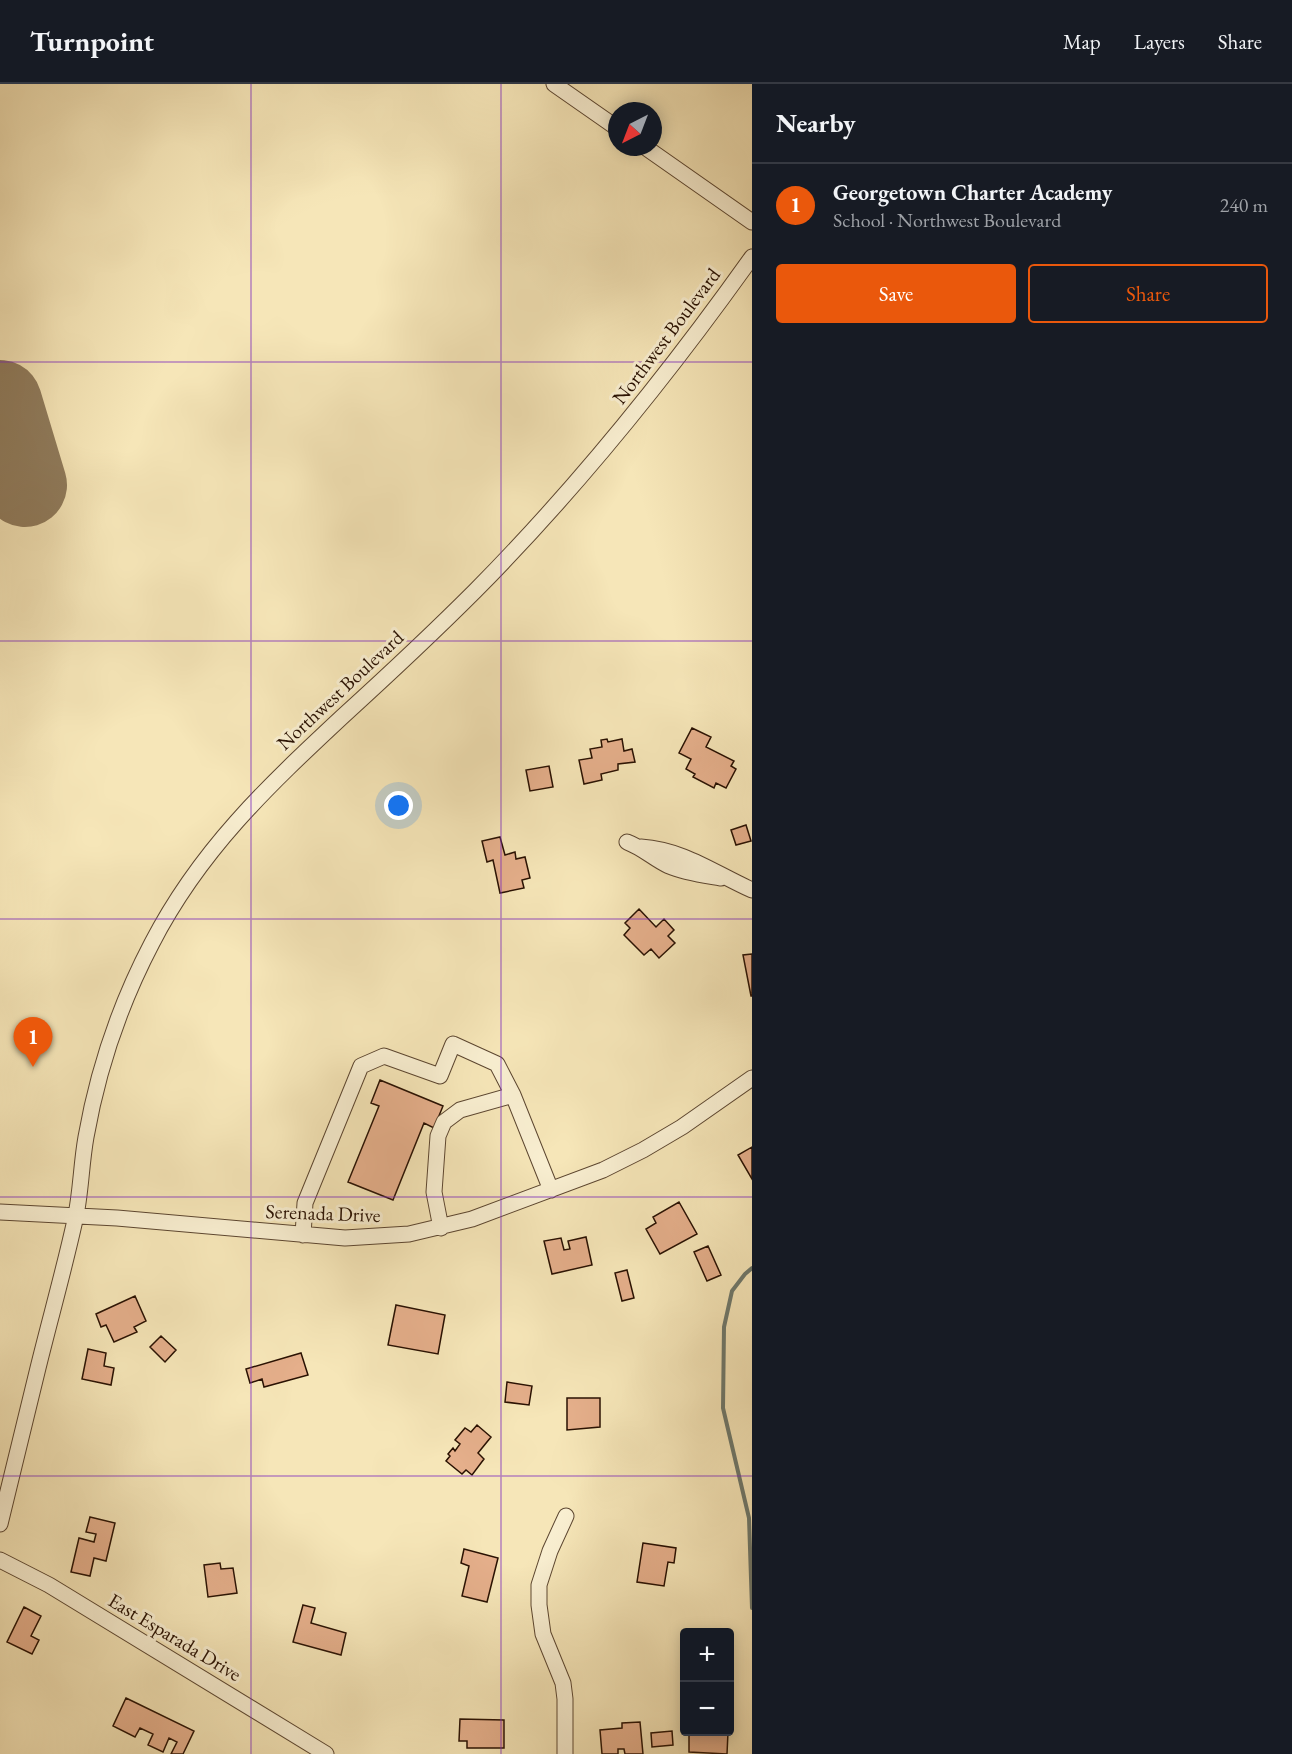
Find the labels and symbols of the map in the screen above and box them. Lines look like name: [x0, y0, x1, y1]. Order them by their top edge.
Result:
north arrow: [608, 102, 662, 156]
street label: Northwest Boulevard: [606, 262, 726, 409]
street label: Northwest Boulevard: [271, 624, 410, 756]
your location: [384, 791, 413, 820]
pin: 1: [14, 1018, 52, 1067]
street label: Serenada Drive: [265, 1198, 381, 1228]
street label: East Esparada Drive: [104, 1587, 246, 1687]

